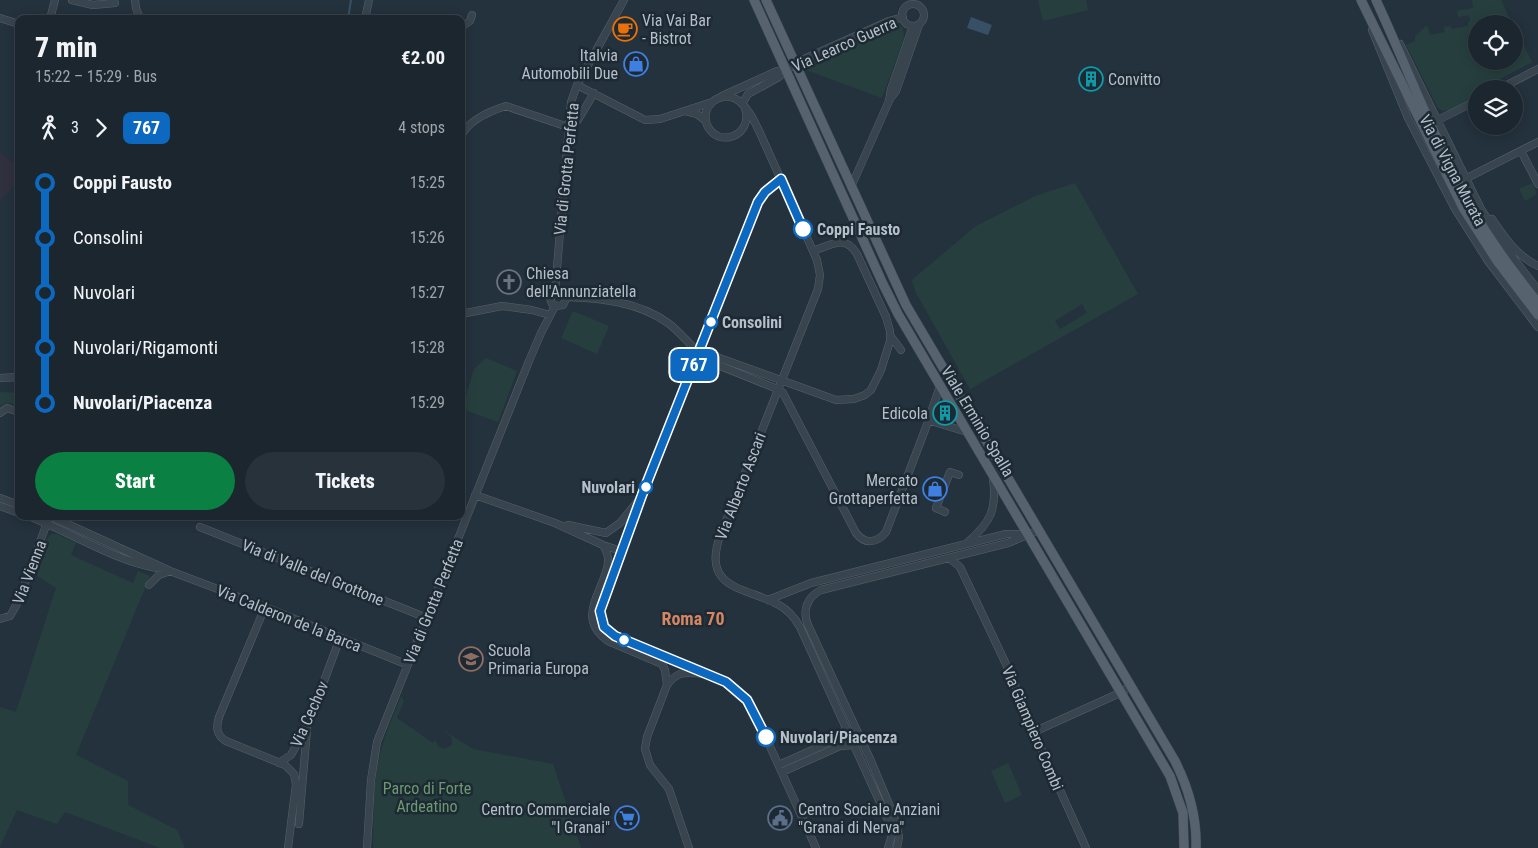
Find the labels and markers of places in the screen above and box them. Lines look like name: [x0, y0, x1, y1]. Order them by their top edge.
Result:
place label: Via Vai Bar - Bistrot: [642, 11, 711, 48]
cafe icon: Via Vai Bar - Bistrot: [612, 16, 638, 42]
place label: Italvia Automobili Due: [521, 46, 618, 83]
shop icon: Italvia Automobili Due: [623, 51, 649, 77]
building icon: Convitto: [1078, 66, 1104, 92]
place label: Convitto: [1108, 70, 1161, 89]
marker: Coppi Fausto: [793, 219, 813, 239]
place label: Coppi Fausto: [817, 220, 900, 239]
place label: Chiesa dell'Annunziatella: [526, 264, 636, 301]
church icon: Chiesa dell'Annunziatella: [496, 269, 522, 295]
place label: Consolini: [722, 313, 782, 332]
marker: Consolini: [704, 315, 718, 329]
building icon: Edicola: [932, 400, 958, 426]
place label: Edicola: [882, 404, 928, 423]
place label: Mercato Grottaperfetta: [829, 471, 918, 508]
shop icon: Mercato Grottaperfetta: [922, 476, 948, 502]
place label: Nuvolari: [581, 478, 635, 497]
marker: Nuvolari: [639, 480, 653, 494]
unlabelled marker: [617, 633, 631, 647]
place label: Scuola Primaria Europa: [488, 641, 589, 678]
school or university icon: Scuola Primaria Europa: [458, 646, 484, 672]
marker: Nuvolari/Piacenza: [756, 727, 776, 747]
place label: Nuvolari/Piacenza: [780, 728, 898, 747]
place label: Centro Commerciale "I Granai": [481, 800, 610, 837]
place label: Centro Sociale Anziani "Granai di Nerva": [798, 800, 940, 837]
supermarket icon: Centro Commerciale "I Granai": [614, 805, 640, 831]
public building icon: Centro Sociale Anziani "Granai di Nerva": [767, 805, 793, 831]

